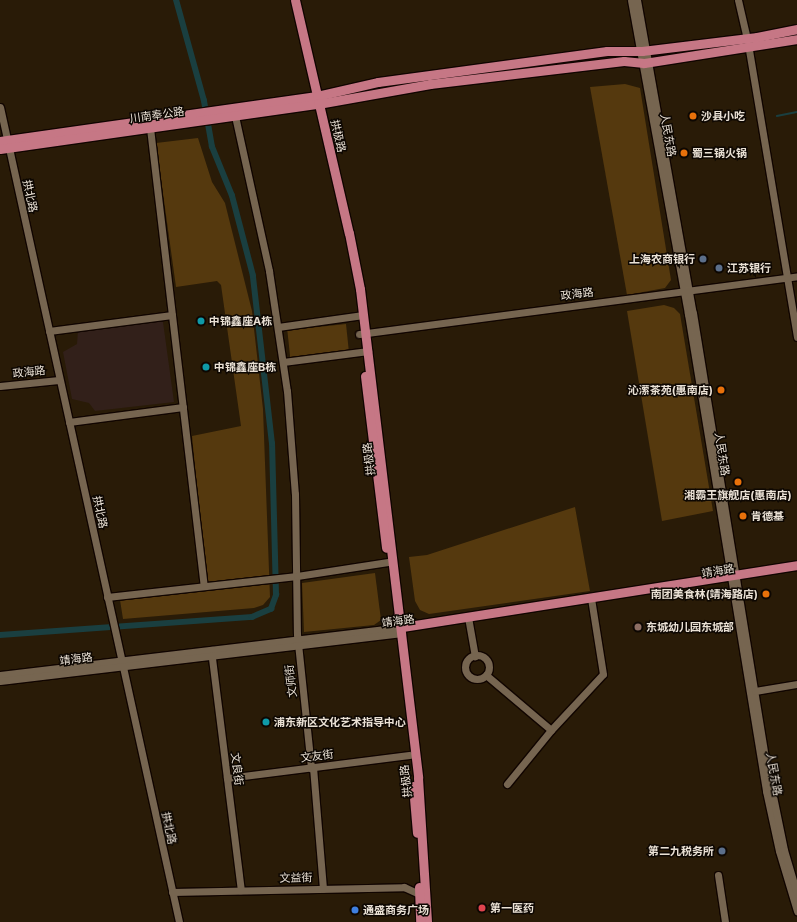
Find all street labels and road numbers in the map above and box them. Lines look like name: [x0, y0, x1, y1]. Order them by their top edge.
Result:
street label: 川南奉公路: [129, 105, 185, 125]
street label: 人民东路: [658, 112, 678, 158]
street label: 拱极路: [328, 118, 348, 154]
street label: 拱北路: [20, 178, 40, 214]
street label: 政海路: [560, 285, 594, 303]
street label: 政海路: [12, 364, 46, 380]
street label: 人民东路: [712, 431, 732, 477]
street label: 拱极路: [360, 442, 378, 476]
street label: 拱北路: [90, 494, 110, 530]
street label: 靖海路: [701, 562, 735, 580]
street label: 靖海路: [381, 612, 415, 630]
street label: 靖海路: [59, 650, 93, 668]
street label: 文师街: [283, 664, 299, 698]
street label: 文友街: [300, 747, 334, 765]
street label: 人民东路: [764, 751, 784, 797]
street label: 文良街: [228, 752, 246, 786]
street label: 拱极路: [398, 764, 414, 798]
street label: 拱北路: [159, 810, 179, 846]
street label: 文益街: [279, 871, 313, 885]

